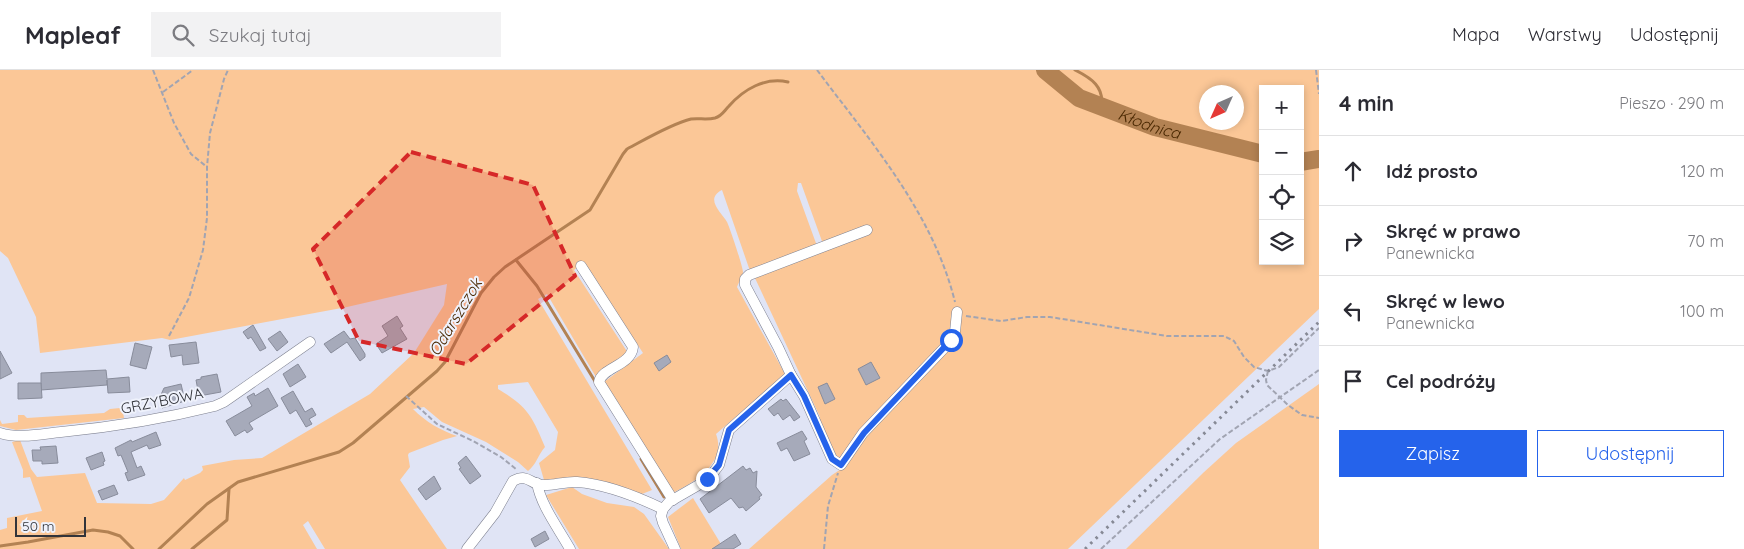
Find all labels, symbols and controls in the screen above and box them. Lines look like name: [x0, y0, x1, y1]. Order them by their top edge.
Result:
search box: [151, 12, 501, 57]
text: Mapleaf: [25, 20, 121, 50]
icon: search: [169, 21, 197, 49]
text: Szukaj tutaj: [209, 23, 312, 47]
text: Mapa: [1452, 23, 1500, 46]
text: Warstwy: [1528, 23, 1602, 46]
text: Udostępnij: [1630, 23, 1719, 46]
north arrow: [1199, 85, 1244, 130]
map controls: [1259, 85, 1304, 265]
button: +: [1259, 85, 1304, 130]
text: 4 min: [1339, 90, 1394, 116]
text: Pieszo · 290 m: [1619, 93, 1724, 113]
water label: Kłodnica: [1115, 104, 1184, 143]
button: −: [1259, 130, 1304, 175]
icon: ahead: [1339, 157, 1367, 185]
text: Idź prosto: [1386, 159, 1478, 183]
text: 120 m: [1681, 161, 1724, 181]
button: locate: [1259, 175, 1304, 220]
text: Skręć w prawo: [1386, 219, 1521, 243]
button: layers: [1259, 220, 1304, 265]
icon: right: [1339, 227, 1367, 255]
text: 70 m: [1687, 231, 1724, 251]
text: Panewnicka: [1386, 243, 1475, 263]
water label: Odarszczok: [424, 273, 487, 359]
text: Skręć w lewo: [1386, 289, 1505, 313]
icon: left: [1339, 297, 1367, 325]
text: 100 m: [1680, 301, 1724, 321]
text: Panewnicka: [1386, 313, 1475, 333]
route start: [940, 329, 963, 352]
icon: arrive: [1339, 367, 1367, 395]
text: Cel podróży: [1386, 369, 1496, 393]
street label: GRZYBOWA: [119, 383, 205, 418]
button: Zapisz: [1339, 430, 1527, 477]
button: Udostępnij: [1537, 430, 1724, 477]
route end: [696, 468, 719, 491]
scale bar: [15, 514, 86, 537]
text: 50 m: [22, 517, 55, 535]

